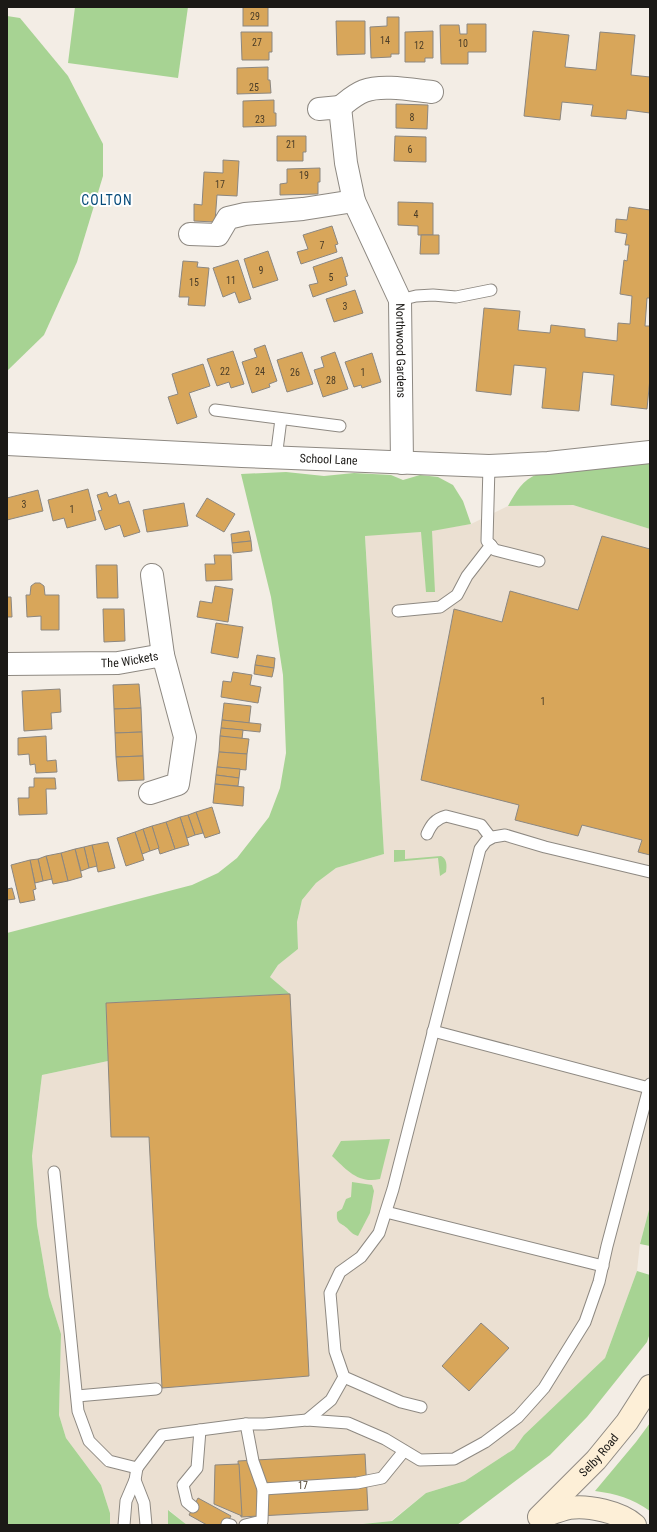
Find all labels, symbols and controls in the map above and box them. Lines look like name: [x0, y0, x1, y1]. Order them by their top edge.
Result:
house number: 29: [250, 11, 260, 22]
house number: 14: [380, 35, 390, 46]
house number: 27: [252, 37, 262, 48]
house number: 10: [458, 38, 468, 49]
house number: 12: [414, 40, 424, 51]
house number: 25: [249, 82, 259, 93]
house number: 8: [410, 112, 415, 123]
house number: 23: [255, 114, 265, 125]
house number: 21: [286, 139, 296, 150]
house number: 6: [408, 144, 413, 155]
house number: 19: [299, 170, 309, 181]
house number: 17: [215, 179, 225, 190]
district label: COLTON: [81, 192, 133, 208]
house number: 4: [414, 209, 419, 220]
house number: 7: [320, 240, 325, 251]
house number: 9: [259, 265, 264, 276]
house number: 5: [329, 272, 334, 283]
house number: 11: [226, 275, 236, 286]
house number: 15: [189, 277, 199, 288]
house number: 3: [343, 301, 348, 312]
street label: Northwood Gardens: [393, 303, 408, 398]
house number: 22: [220, 366, 230, 377]
house number: 24: [255, 366, 265, 377]
house number: 26: [290, 367, 300, 378]
house number: 1: [361, 367, 365, 378]
house number: 28: [326, 375, 336, 386]
street label: School Lane: [299, 451, 358, 468]
house number: 3: [22, 499, 27, 510]
house number: 1: [70, 504, 74, 515]
street label: The Wickets: [101, 649, 160, 670]
house number: 1: [541, 696, 545, 707]
street label: Selby Road: [576, 1431, 621, 1480]
house number: 17: [298, 1480, 308, 1491]

